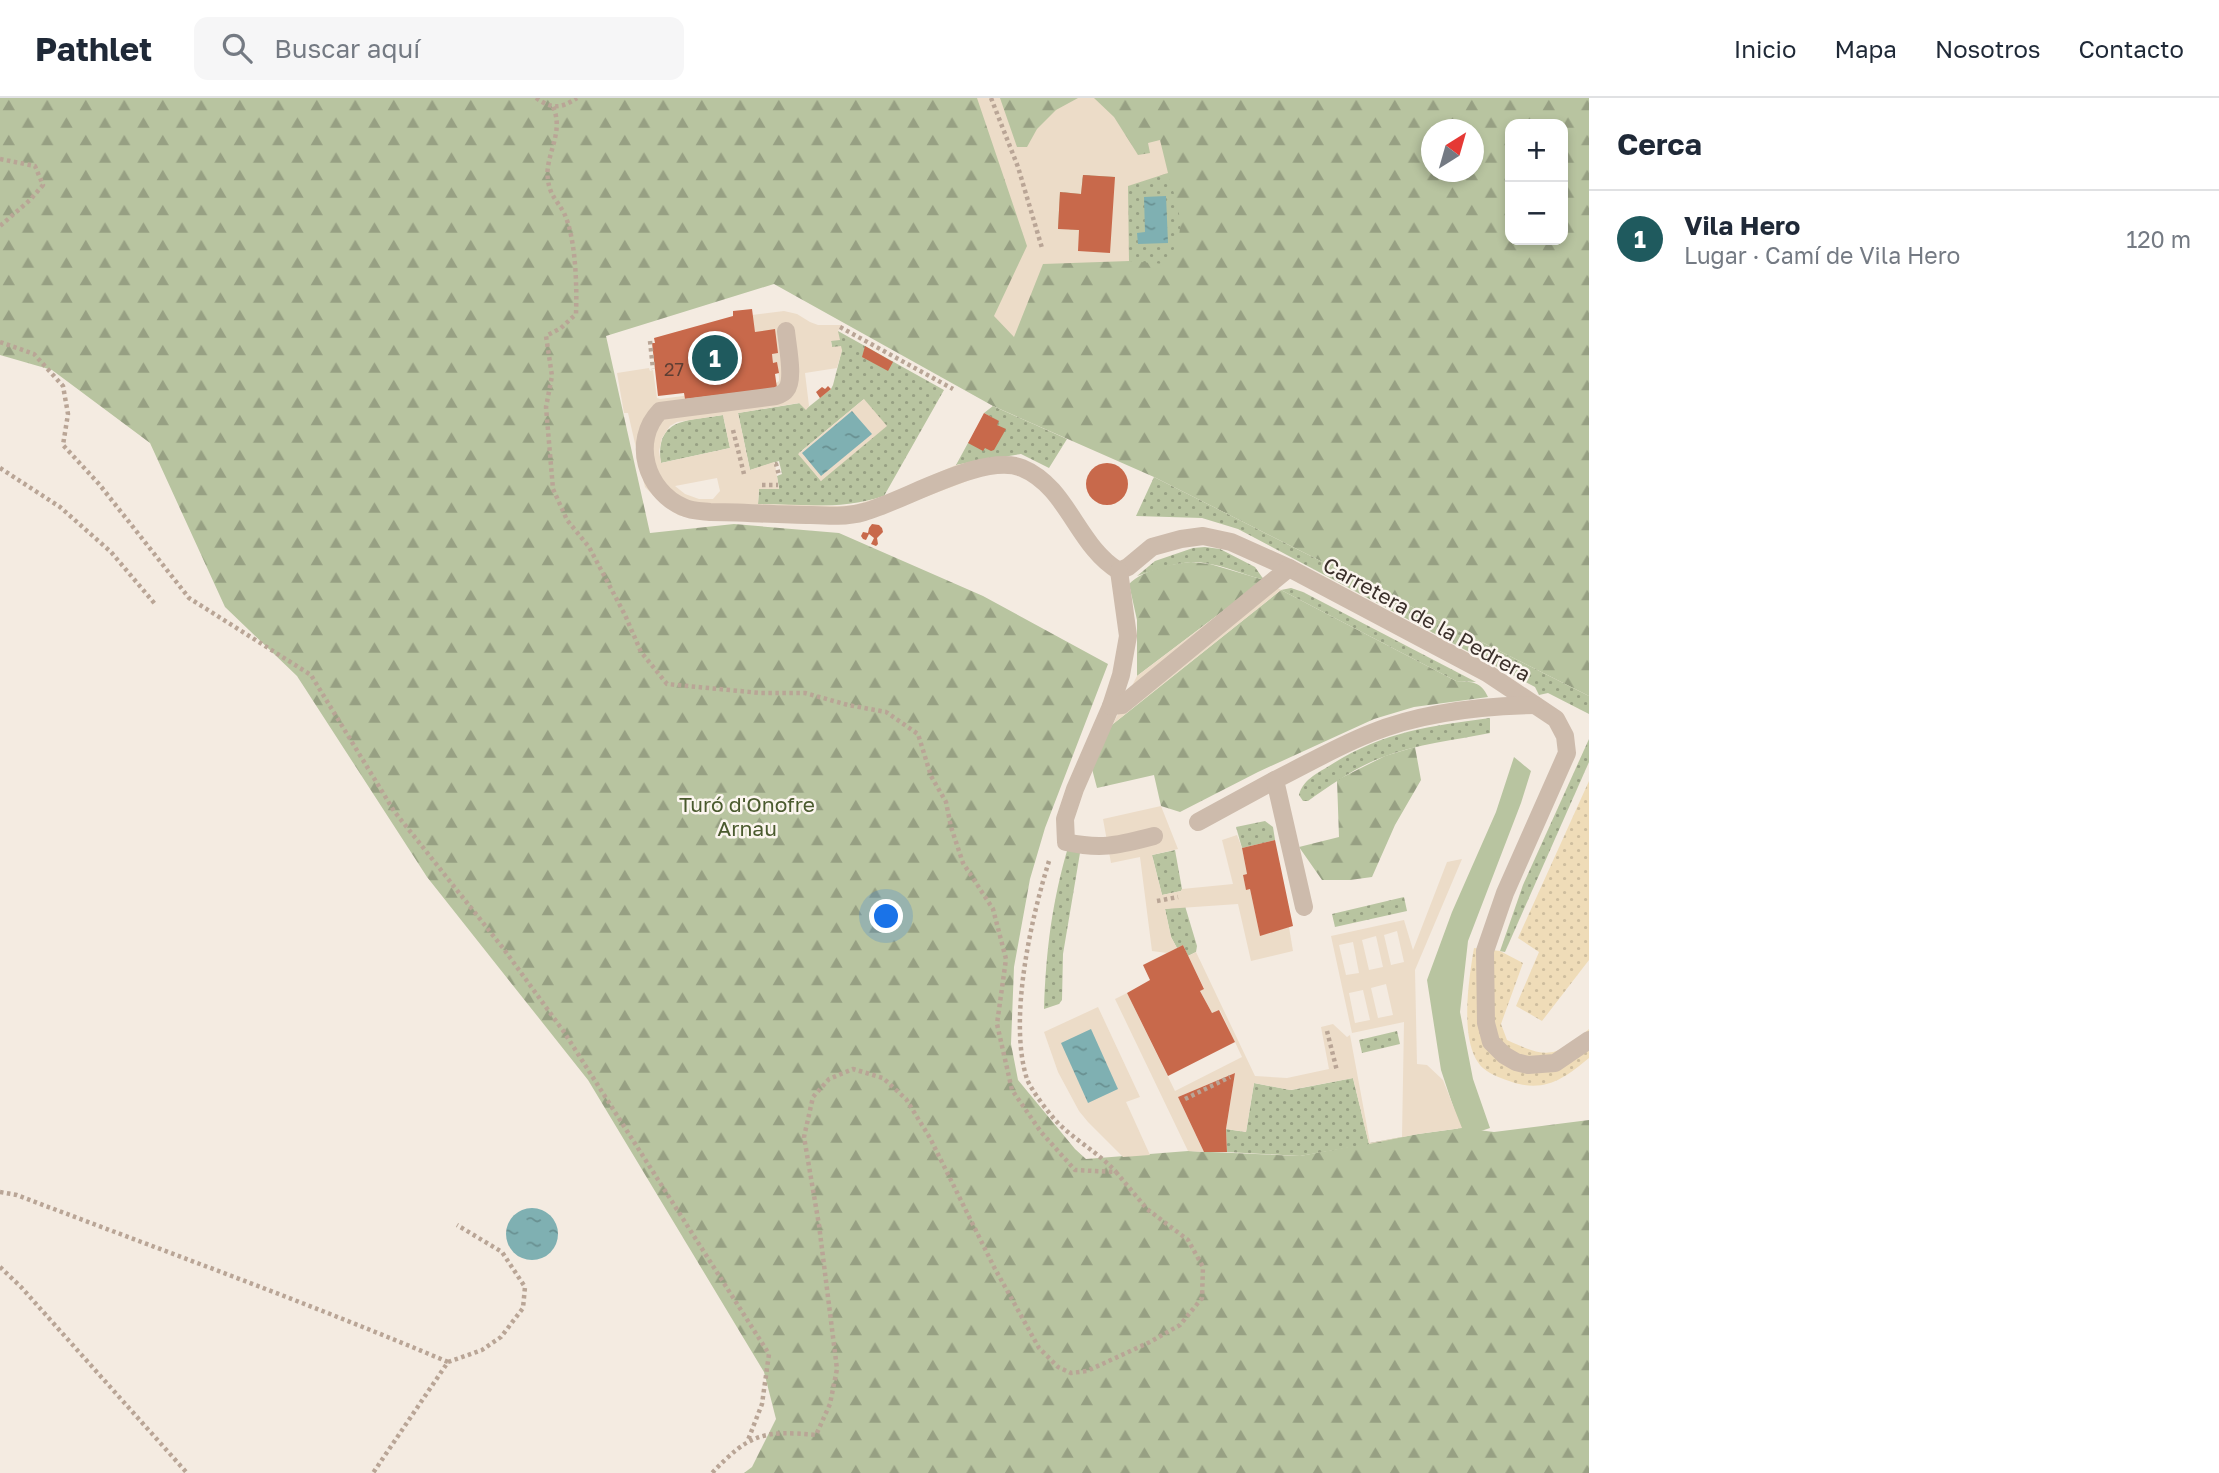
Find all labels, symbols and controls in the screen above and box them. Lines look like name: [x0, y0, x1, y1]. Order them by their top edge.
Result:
search box: [194, 17, 684, 80]
text: Pathlet: [35, 29, 152, 68]
icon: search: [218, 29, 256, 67]
text: Buscar aquí: [274, 33, 420, 64]
text: Inicio: [1734, 34, 1796, 63]
text: Mapa: [1834, 34, 1897, 63]
text: Nosotros: [1935, 34, 2041, 63]
text: Contacto: [2079, 34, 2184, 63]
north arrow: [1421, 119, 1484, 182]
map controls: [1505, 119, 1568, 245]
button: +: [1505, 119, 1568, 182]
text: Cerca: [1617, 126, 1702, 162]
button: −: [1505, 182, 1568, 245]
text: Vila Hero: [1684, 210, 1800, 241]
text: 1: [1634, 225, 1646, 253]
text: 120 m: [2126, 225, 2191, 253]
text: Lugar · Camí de Vila Hero: [1684, 241, 1960, 269]
pin: 1: [692, 332, 738, 384]
house number: 27: [664, 358, 684, 380]
street label: Carretera de la Pedrera: [1319, 551, 1535, 687]
park label: Turó d'Onofre Arnau: [679, 791, 815, 841]
your location: [869, 899, 903, 933]

